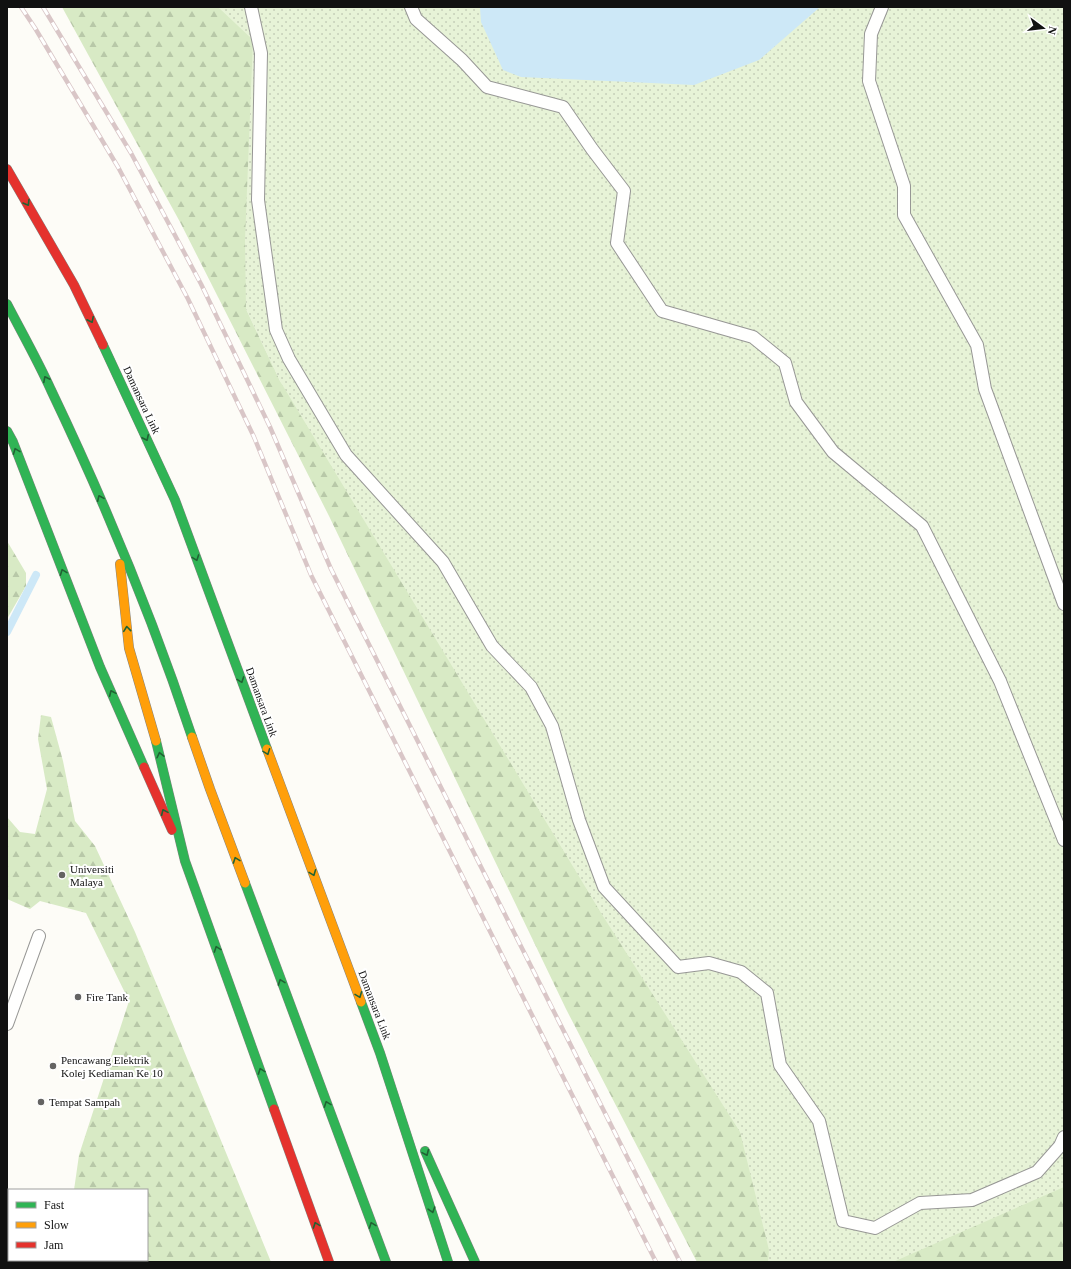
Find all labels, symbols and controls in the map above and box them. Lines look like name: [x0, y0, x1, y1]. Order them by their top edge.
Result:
north arrow: [1023, 8, 1063, 48]
text: N: [1046, 25, 1059, 36]
one-way arrow: [22, 199, 29, 206]
one-way arrow: [86, 316, 94, 323]
street label: Damansara Link: [121, 364, 163, 436]
one-way arrow: [43, 376, 51, 384]
one-way arrow: [141, 433, 149, 441]
one-way arrow: [13, 448, 21, 455]
one-way arrow: [97, 494, 105, 502]
one-way arrow: [191, 554, 199, 561]
one-way arrow: [60, 569, 68, 576]
one-way arrow: [123, 626, 132, 632]
street label: Damansara Link: [244, 666, 280, 739]
one-way arrow: [236, 676, 244, 683]
one-way arrow: [108, 690, 116, 697]
one-way arrow: [263, 748, 271, 755]
one-way arrow: [156, 752, 164, 758]
one-way arrow: [161, 809, 169, 817]
one-way arrow: [233, 856, 241, 863]
place label: Universiti Malaya: [70, 863, 114, 888]
marker: Universiti Malaya: [57, 870, 67, 880]
one-way arrow: [308, 870, 317, 877]
one-way arrow: [213, 945, 221, 952]
street label: Damansara Link: [356, 969, 394, 1042]
one-way arrow: [278, 978, 286, 985]
place label: Fire Tank: [86, 991, 129, 1003]
marker: Fire Tank: [73, 992, 83, 1002]
one-way arrow: [354, 992, 362, 999]
place label: Pencawang Elektrik Kolej Kediaman Ke 10: [61, 1054, 163, 1079]
marker: Pencawang Elektrik Kolej Kediaman Ke 10: [48, 1061, 58, 1071]
one-way arrow: [257, 1067, 266, 1074]
place label: Tempat Sampah: [49, 1096, 121, 1108]
marker: Tempat Sampah: [36, 1097, 46, 1107]
one-way arrow: [323, 1100, 331, 1107]
one-way arrow: [421, 1148, 429, 1156]
legend: [8, 1189, 148, 1261]
text: Fast: [44, 1198, 65, 1212]
one-way arrow: [427, 1207, 435, 1214]
text: Slow: [44, 1218, 69, 1232]
one-way arrow: [313, 1222, 321, 1229]
one-way arrow: [369, 1222, 377, 1229]
text: Jam: [44, 1238, 64, 1252]

